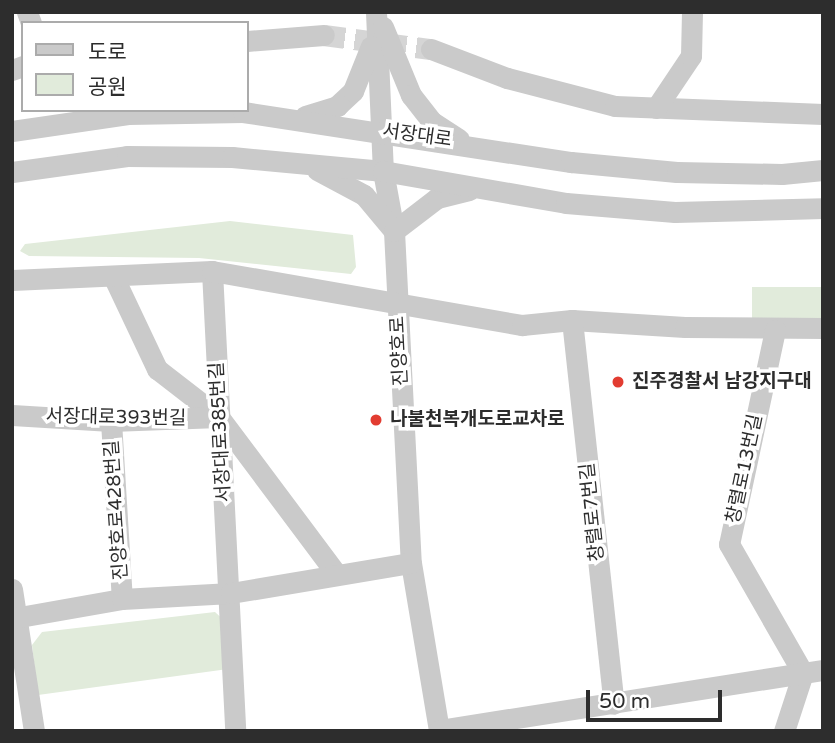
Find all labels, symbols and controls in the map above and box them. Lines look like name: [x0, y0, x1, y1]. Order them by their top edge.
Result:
legend: [21, 21, 248, 112]
text: 도로: [88, 40, 127, 65]
text: 공원: [88, 75, 127, 100]
street label: 서장대로: [381, 120, 453, 152]
street label: 진양호로: [387, 315, 413, 387]
street label: 서장대로385번길: [206, 361, 236, 503]
place label: 진주경찰서 남강지구대: [632, 371, 812, 393]
marker: 진주경찰서 남강지구대: [610, 374, 626, 390]
street label: 서장대로393번길: [45, 405, 187, 431]
place label: 나불천복개도로교차로: [390, 409, 565, 431]
marker: 나불천복개도로교차로: [368, 412, 384, 428]
street label: 창렬로13번길: [722, 412, 768, 526]
street label: 진양호로428번길: [101, 439, 133, 581]
street label: 창렬로7번길: [576, 461, 610, 563]
scale bar: [590, 676, 726, 720]
text: 50 m: [599, 689, 650, 714]

